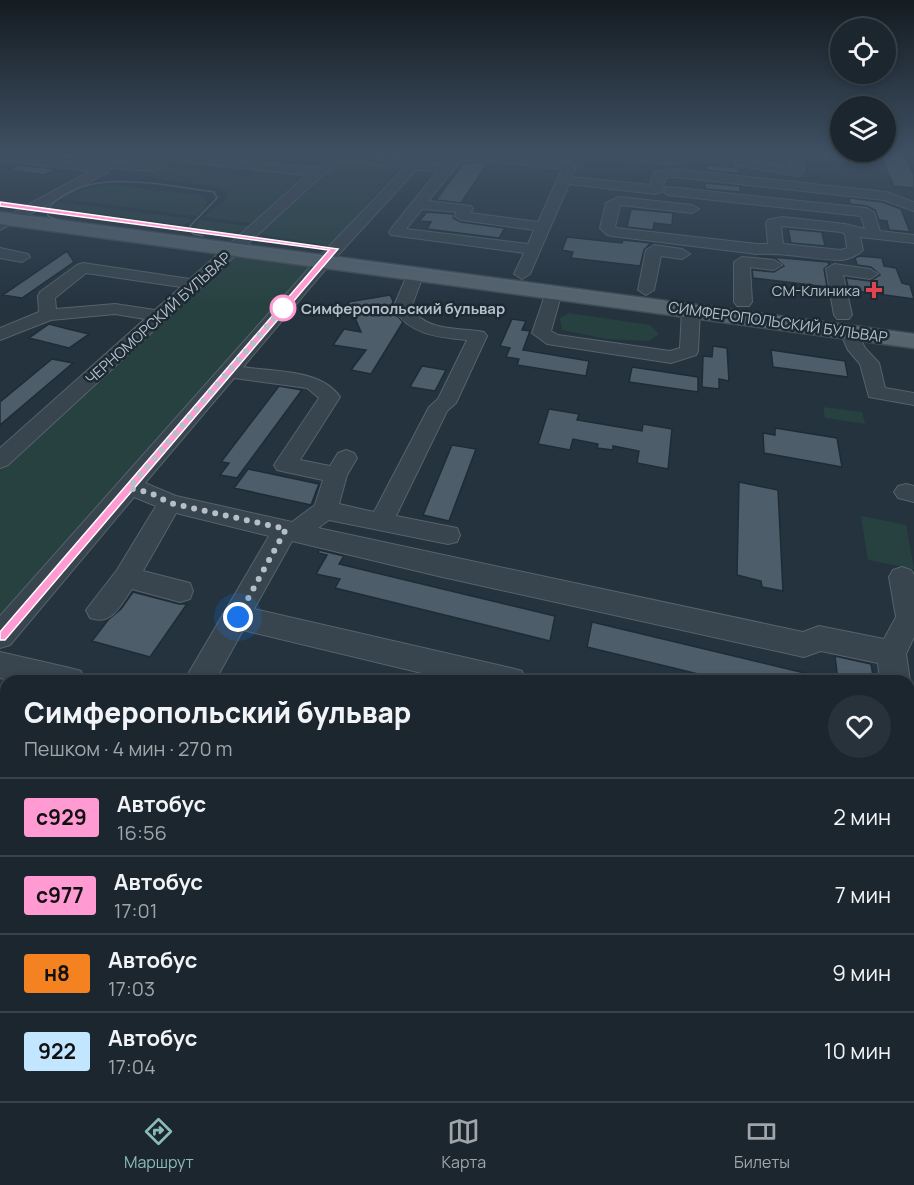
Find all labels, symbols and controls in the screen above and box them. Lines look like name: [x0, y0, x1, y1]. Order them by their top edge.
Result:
map controls: [830, 18, 896, 162]
button: locate: [830, 18, 896, 84]
button: layers: [830, 96, 896, 162]
street label: ЧЕРНОМОРСКИЙ БУЛЬВАР: [81, 247, 235, 389]
place label: СМ-Клиника: [772, 280, 860, 301]
marker: СМ-Клиника: [865, 281, 883, 299]
marker: Симферопольский бульвар: [270, 295, 296, 321]
street label: СИМФЕРОПОЛЬСКИЙ БУЛЬВАР: [667, 296, 889, 348]
place label: Симферопольский бульвар: [301, 298, 505, 319]
your location: [223, 602, 253, 632]
text: Симферопольский бульвар: [24, 693, 411, 731]
button: heart: [828, 695, 891, 758]
text: Пешком · 4 мин · 270 m: [24, 735, 233, 762]
text: Автобус: [117, 789, 206, 819]
text: 2 мин: [833, 802, 891, 832]
text: с929: [36, 803, 87, 831]
text: 16:56: [117, 819, 167, 846]
text: Автобус: [114, 867, 203, 897]
text: 7 мин: [835, 880, 891, 910]
text: с977: [36, 881, 84, 909]
text: 17:01: [114, 897, 157, 924]
text: Автобус: [108, 945, 197, 975]
text: 9 мин: [832, 958, 891, 988]
text: н8: [44, 959, 70, 987]
text: 17:03: [108, 975, 155, 1002]
text: Автобус: [108, 1023, 197, 1053]
text: 10 мин: [824, 1036, 891, 1066]
text: 922: [38, 1037, 76, 1065]
text: 17:04: [108, 1053, 156, 1080]
tab: Маршрут: [124, 1115, 194, 1173]
tab: Карта: [442, 1115, 486, 1173]
tab: Билеты: [734, 1115, 790, 1173]

